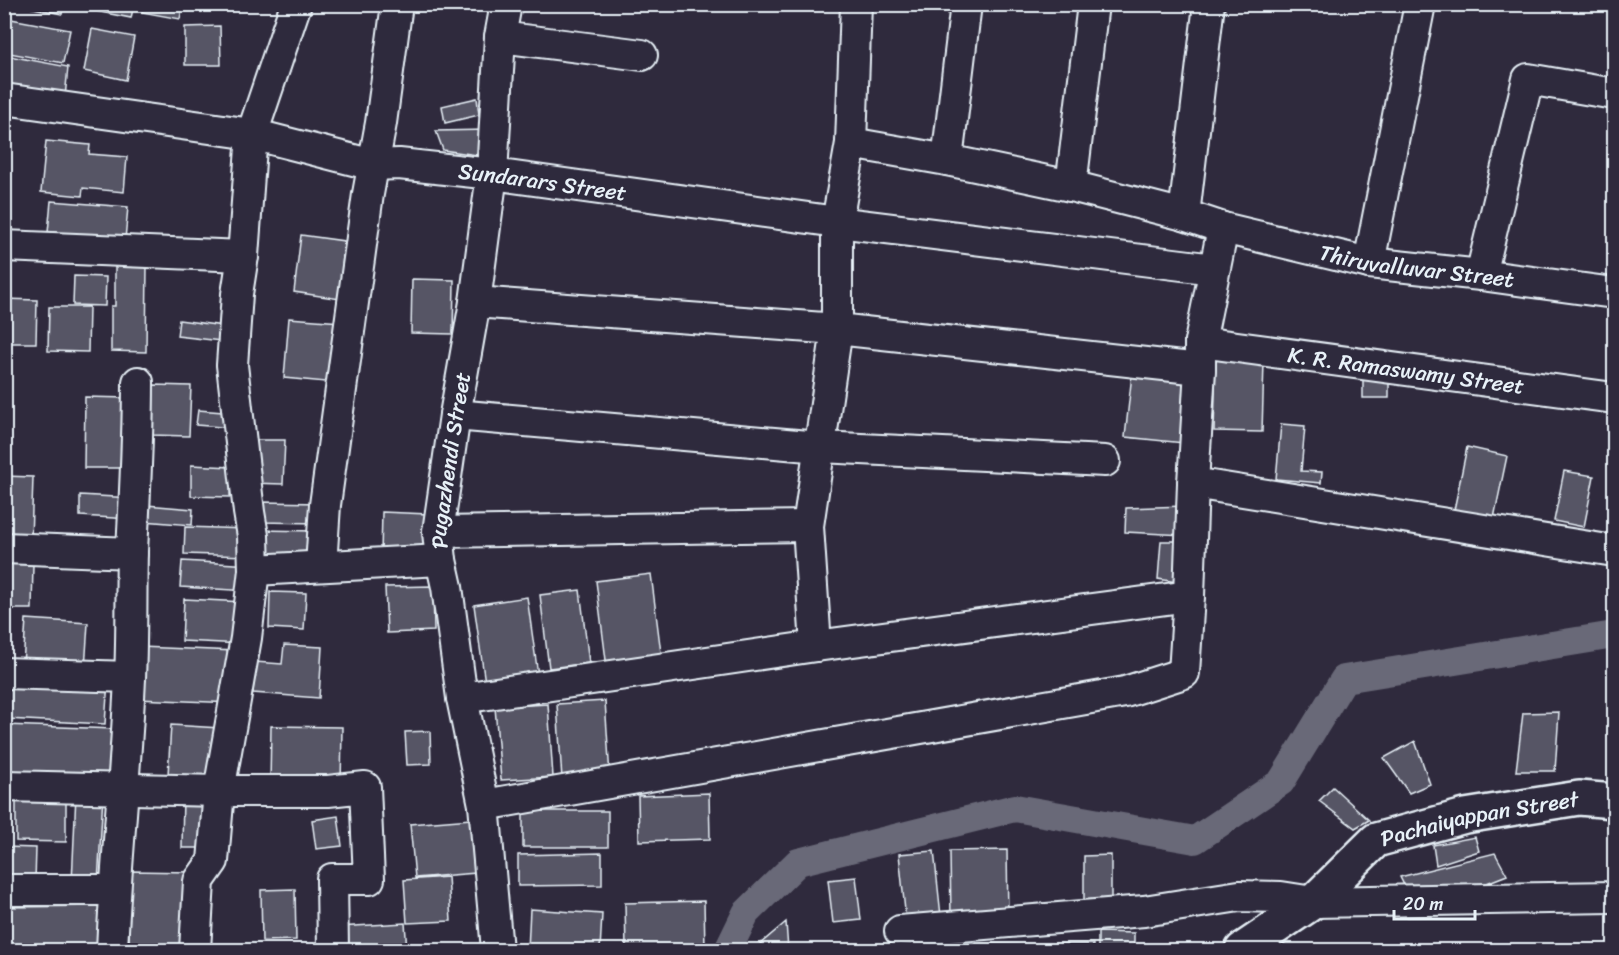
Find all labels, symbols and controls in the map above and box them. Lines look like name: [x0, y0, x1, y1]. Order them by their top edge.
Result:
street label: Sundarars Street: [457, 151, 629, 212]
street label: Thiruvalluvar Street: [1316, 232, 1517, 299]
street label: K. R. Ramaswamy Street: [1286, 335, 1527, 405]
street label: Pugazhendi Street: [418, 369, 482, 551]
street label: Pachaiyappan Street: [1376, 779, 1582, 858]
scale bar: [1394, 883, 1475, 921]
text: 20 m: [1403, 888, 1443, 920]

